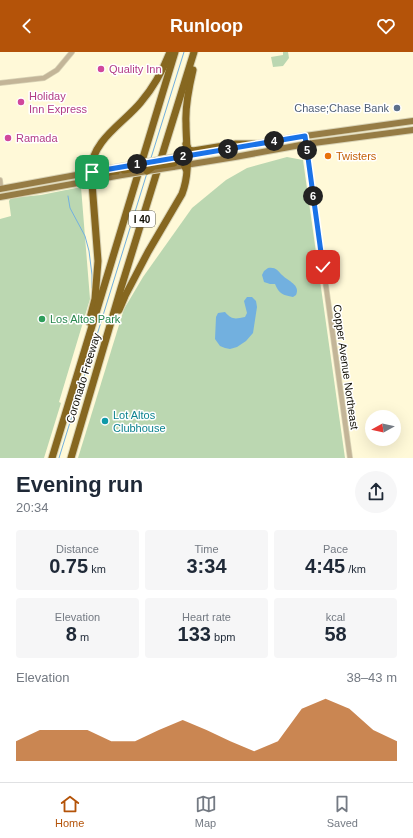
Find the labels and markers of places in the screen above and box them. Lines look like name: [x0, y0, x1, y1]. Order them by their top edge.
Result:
place label: Quality Inn: [109, 63, 162, 75]
marker: Quality Inn: [96, 64, 106, 74]
place label: Holiday Inn Express: [29, 90, 88, 115]
marker: Holiday Inn Express: [16, 97, 26, 107]
place label: Chase;Chase Bank: [294, 102, 389, 114]
marker: Chase;Chase Bank: [392, 103, 402, 113]
pin: 4: [264, 131, 284, 151]
place label: Ramada: [16, 132, 58, 144]
marker: Ramada: [3, 133, 13, 143]
pin: 3: [218, 139, 238, 159]
pin: 5: [297, 140, 317, 160]
pin: 2: [173, 146, 193, 166]
place label: Twisters: [336, 150, 377, 162]
marker: Twisters: [323, 151, 333, 161]
pin: 1: [127, 154, 147, 174]
pin: [75, 155, 109, 189]
pin: 6: [303, 186, 323, 206]
pin: [306, 250, 340, 284]
place label: Los Altos Park: [50, 313, 121, 325]
marker: Los Altos Park: [37, 314, 47, 324]
place label: Lot Altos Clubhouse: [113, 409, 166, 434]
marker: Lot Altos Clubhouse: [100, 416, 110, 426]

